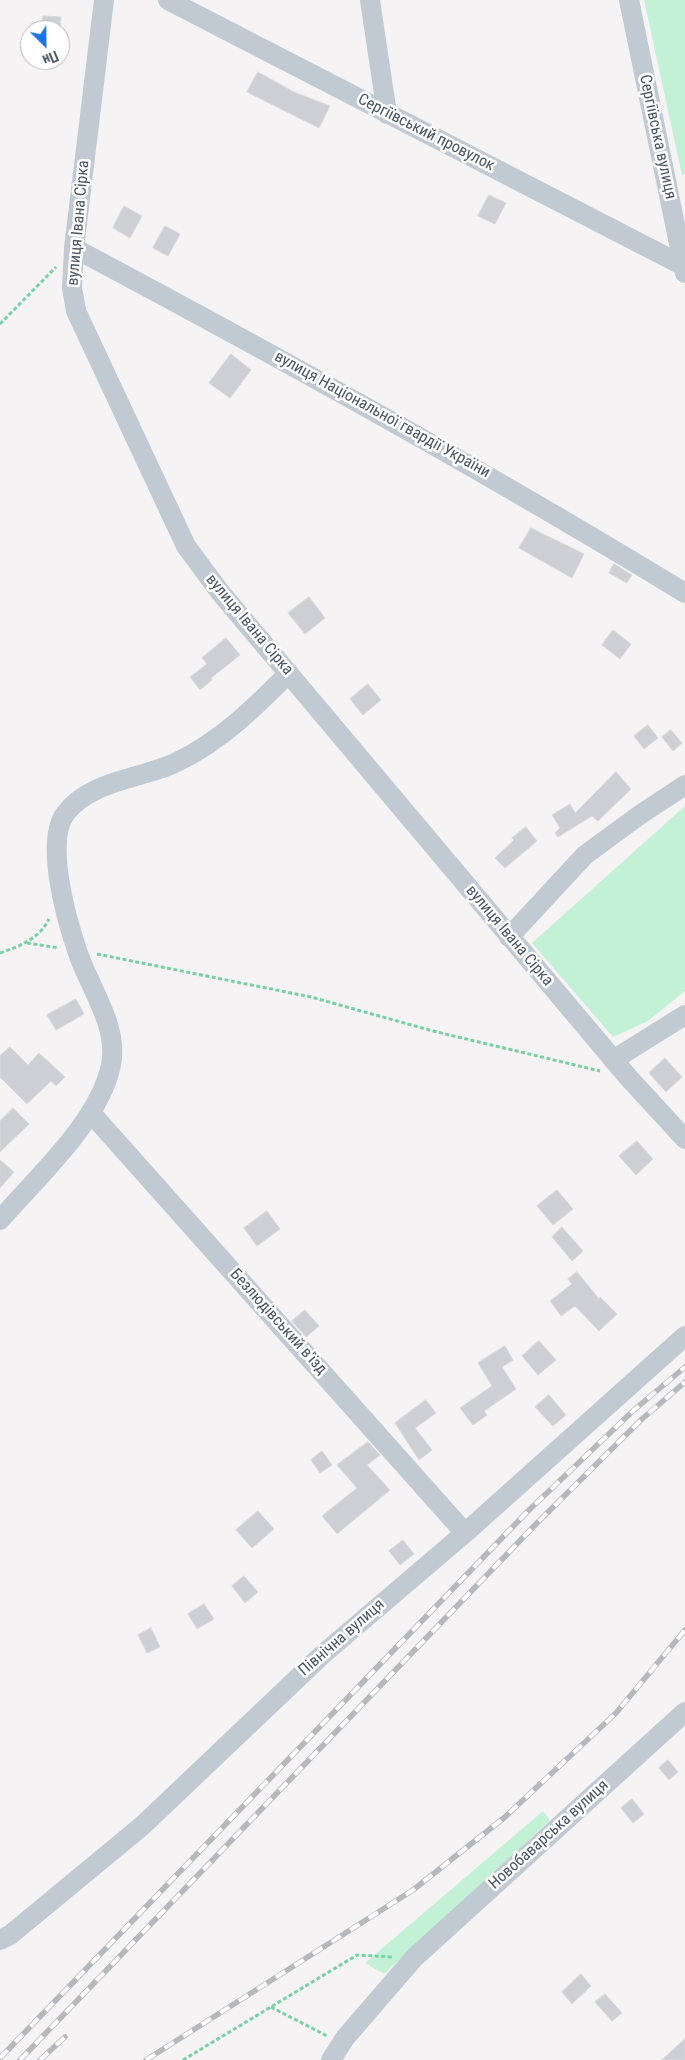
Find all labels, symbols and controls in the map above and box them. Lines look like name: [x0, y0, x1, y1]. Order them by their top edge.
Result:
north arrow: [20, 20, 70, 70]
text: Пн: [40, 47, 61, 68]
street label: Сергіївська вулиця: [634, 73, 680, 201]
street label: Сергіївський провулок: [354, 90, 498, 176]
street label: вулиця Івана Сірка: [64, 160, 94, 286]
street label: вулиця Національної гвардії України: [271, 348, 493, 482]
street label: вулиця Івана Сірка: [201, 571, 297, 679]
street label: вулиця Івана Сірка: [461, 882, 557, 990]
street label: Безлюдівський в'їзд: [225, 1265, 331, 1379]
street label: Північна вулиця: [295, 1596, 389, 1680]
street label: Новобаварська вулиця: [485, 1776, 613, 1894]

